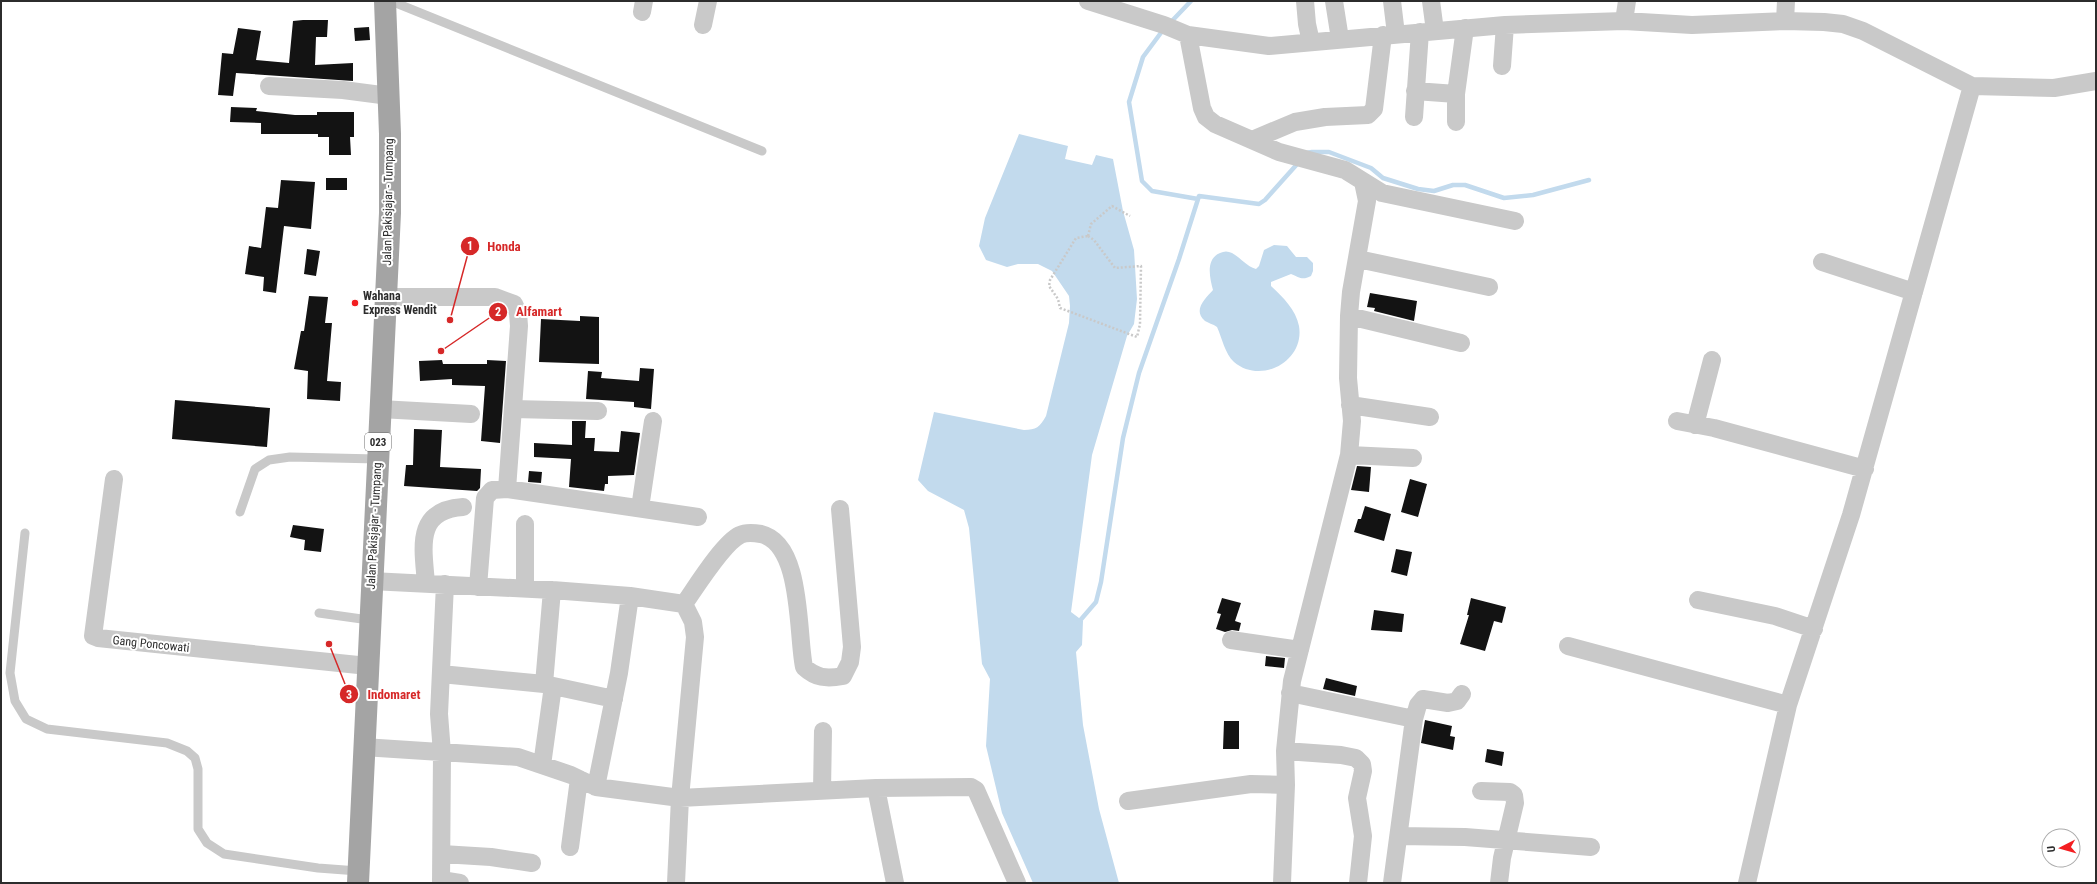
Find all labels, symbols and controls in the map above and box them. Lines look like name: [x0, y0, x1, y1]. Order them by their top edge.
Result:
street label: Jalan Pakisjajar - Tumpang: [380, 138, 396, 266]
callout: Honda: [460, 233, 529, 258]
text: 1: [467, 239, 473, 253]
text: Honda: [487, 239, 521, 254]
place label: Wahana Express Wendit: [363, 289, 437, 317]
marker: Wahana Express Wendit: [350, 298, 360, 308]
callout: Alfamart: [488, 299, 570, 324]
text: Alfamart: [516, 304, 562, 319]
text: 2: [495, 305, 501, 319]
road number: 023: [365, 433, 391, 451]
street label: Jalan Pakisjajar - Tumpang: [364, 462, 384, 590]
street label: Gang Poncowati: [112, 633, 190, 655]
callout: Indomaret: [339, 682, 428, 707]
text: Indomaret: [368, 687, 420, 702]
text: 3: [346, 688, 352, 702]
north arrow: [2041, 828, 2081, 868]
text: U: [2045, 845, 2058, 853]

